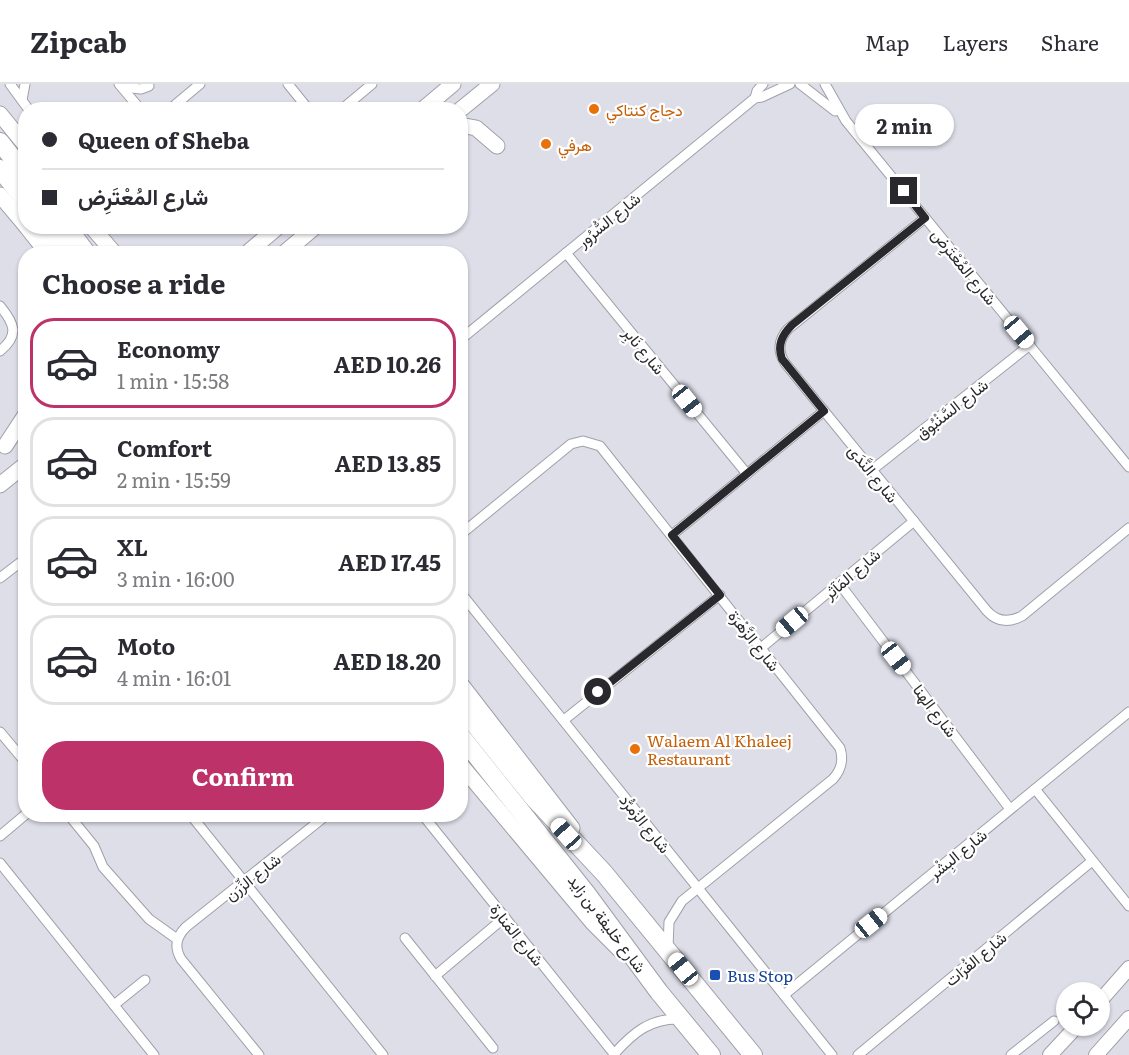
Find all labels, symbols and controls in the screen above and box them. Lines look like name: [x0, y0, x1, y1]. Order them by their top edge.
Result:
text: Zipcab: [30, 20, 127, 62]
text: Map: [865, 26, 910, 57]
text: Layers: [943, 26, 1008, 57]
text: Share: [1041, 26, 1099, 57]
place label: دجاج كنتاكي: [606, 97, 683, 124]
marker: دجاج كنتاكي: [587, 102, 601, 116]
callout: 2 min: [854, 104, 954, 146]
text: 2 min: [877, 110, 932, 140]
text: Queen of Sheba: [78, 123, 250, 156]
place label: هرفي: [558, 132, 592, 159]
marker: هرفي: [539, 137, 553, 151]
route end: [890, 177, 917, 204]
text: شارع المُعْتَرِض: [78, 179, 208, 212]
street label: شارع السُّرُور: [570, 186, 646, 254]
street label: شارع المُعْتَرِض: [925, 222, 1003, 311]
text: Choose a ride: [42, 262, 225, 302]
car: [1001, 312, 1037, 352]
street label: شارع نَابِر: [616, 320, 672, 380]
text: Economy: [117, 332, 220, 365]
icon: car: [45, 336, 99, 390]
text: AED 10.26: [334, 347, 441, 380]
text: 1 min · 15:58: [117, 365, 229, 395]
street label: شارع السَّنْبُوق: [910, 372, 993, 445]
car: [669, 381, 705, 421]
text: Comfort: [117, 431, 212, 464]
icon: car: [45, 435, 99, 489]
street label: شارع النَّدَى: [842, 439, 905, 508]
text: AED 13.85: [335, 446, 441, 479]
text: 2 min · 15:59: [117, 464, 231, 494]
text: XL: [117, 530, 148, 563]
icon: car: [45, 534, 99, 588]
street label: شارع المَآثِر: [816, 542, 885, 606]
text: AED 17.45: [338, 545, 441, 578]
text: 3 min · 16:00: [117, 563, 234, 593]
street label: شارع الزَّهْرَة: [723, 604, 787, 676]
car: [772, 604, 812, 640]
text: Moto: [117, 629, 175, 662]
icon: car: [45, 633, 99, 687]
car: [878, 638, 914, 678]
text: AED 18.20: [334, 644, 441, 677]
text: 4 min · 16:01: [117, 662, 231, 692]
route start: [584, 678, 611, 705]
street label: شارع الهنا: [907, 678, 964, 742]
place label: Walaem Al Khaleej Restaurant: [647, 728, 792, 770]
button: Confirm: [42, 741, 444, 810]
marker: Walaem Al Khaleej Restaurant: [628, 742, 642, 756]
street label: شارع الزُمرُّد: [614, 788, 677, 858]
car: [547, 815, 585, 853]
street label: شارع البِشْر: [922, 822, 992, 886]
street label: شارع الزِّرَن: [219, 846, 286, 906]
street label: شارع خليفة بن زايد: [562, 869, 653, 978]
street label: شارع المَنارة: [485, 898, 551, 971]
car: [851, 905, 891, 941]
street label: شارع الفُرَات: [939, 925, 1012, 992]
car: [665, 949, 701, 989]
place label: Bus Stop: [727, 963, 793, 987]
marker: Bus Stop: [708, 968, 722, 982]
map controls: [1056, 982, 1110, 1036]
button: locate: [1056, 982, 1110, 1036]

